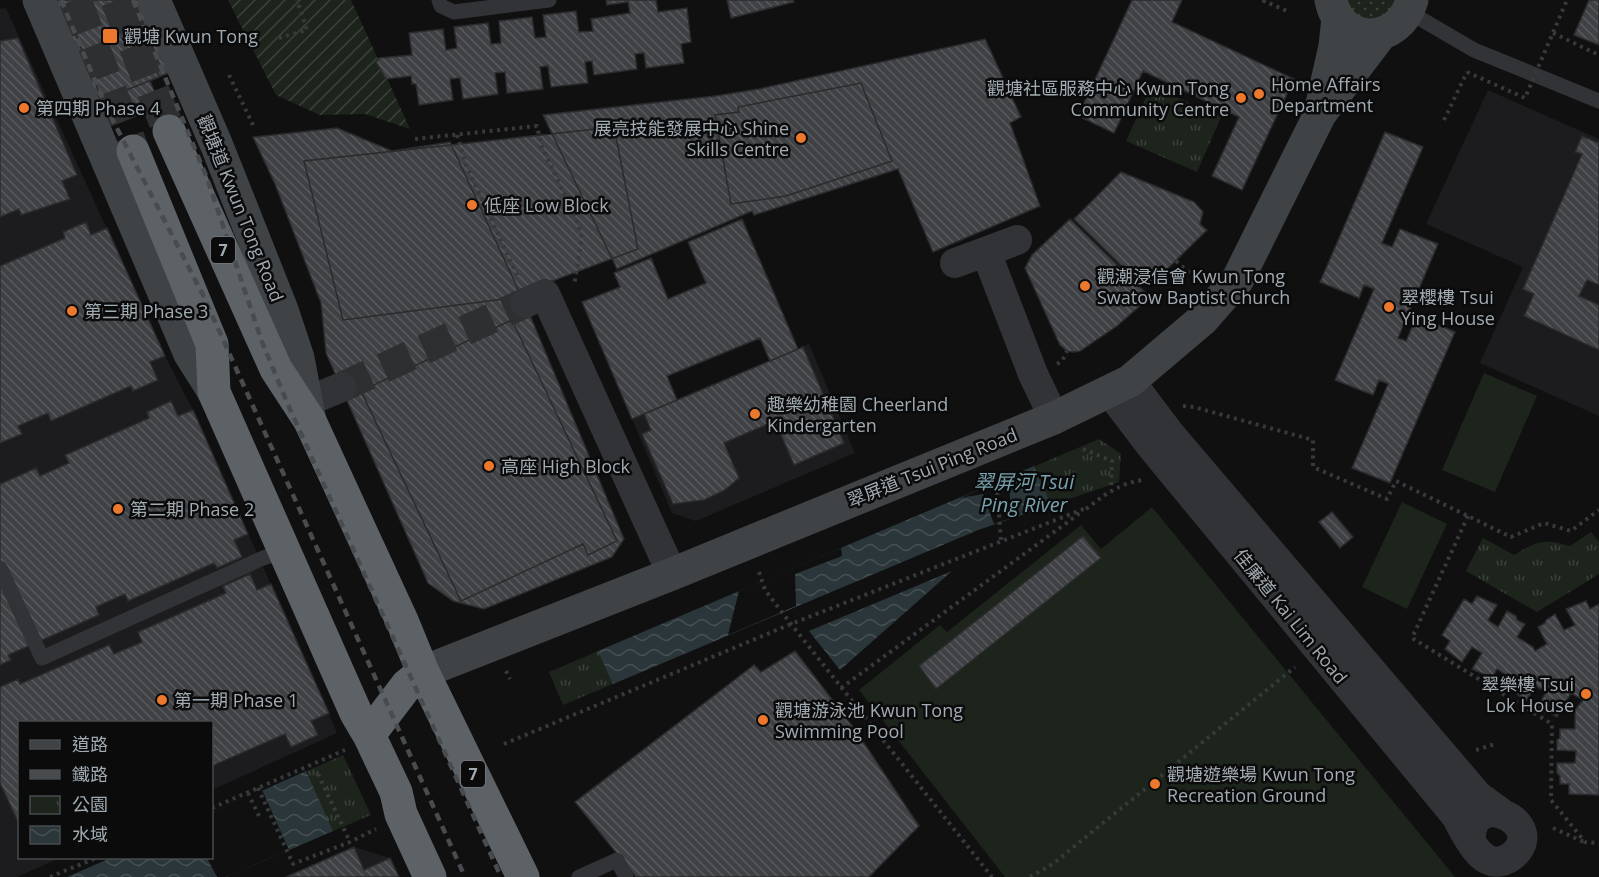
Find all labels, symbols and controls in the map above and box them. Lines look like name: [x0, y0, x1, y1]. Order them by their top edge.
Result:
place label: 觀塘 Kwun Tong: [124, 24, 258, 48]
marker: 觀塘 Kwun Tong: [101, 27, 119, 45]
place label: Home Affairs Department: [1271, 72, 1381, 117]
place label: 觀塘社區服務中心 Kwun Tong Community Centre: [987, 76, 1229, 121]
marker: Home Affairs Department: [1252, 87, 1266, 101]
marker: 觀塘社區服務中心 Kwun Tong Community Centre: [1234, 91, 1248, 105]
place label: 第四期 Phase 4: [36, 96, 160, 120]
marker: 第四期 Phase 4: [17, 101, 31, 115]
street label: 觀塘道 Kwun Tong Road: [192, 111, 290, 305]
place label: 展亮技能發展中心 Shine Skills Centre: [594, 116, 789, 161]
marker: 展亮技能發展中心 Shine Skills Centre: [794, 131, 808, 145]
place label: 低座 Low Block: [484, 193, 609, 217]
marker: 低座 Low Block: [465, 198, 479, 212]
road number: 7: [211, 237, 235, 263]
place label: 觀潮浸信會 Kwun Tong Swatow Baptist Church: [1097, 264, 1290, 309]
marker: 觀潮浸信會 Kwun Tong Swatow Baptist Church: [1078, 279, 1092, 293]
place label: 翠櫻樓 Tsui Ying House: [1401, 285, 1495, 330]
place label: 第三期 Phase 3: [84, 299, 208, 323]
marker: 翠櫻樓 Tsui Ying House: [1382, 300, 1396, 314]
marker: 第三期 Phase 3: [65, 304, 79, 318]
place label: 趣樂幼稚園 Cheerland Kindergarten: [767, 392, 948, 437]
marker: 趣樂幼稚園 Cheerland Kindergarten: [748, 407, 762, 421]
street label: 翠屏道 Tsui Ping Road: [843, 422, 1021, 512]
place label: 高座 High Block: [501, 454, 631, 478]
marker: 高座 High Block: [482, 459, 496, 473]
water label: 翠屏河 Tsui Ping River: [974, 468, 1075, 518]
place label: 第二期 Phase 2: [130, 497, 254, 521]
marker: 第二期 Phase 2: [111, 502, 125, 516]
street label: 佳廉道 Kai Lim Road: [1229, 543, 1353, 689]
place label: 翠樂樓 Tsui Lok House: [1481, 672, 1574, 717]
marker: 翠樂樓 Tsui Lok House: [1579, 687, 1593, 701]
place label: 第一期 Phase 1: [174, 688, 298, 712]
marker: 第一期 Phase 1: [155, 693, 169, 707]
place label: 觀塘游泳池 Kwun Tong Swimming Pool: [775, 698, 963, 743]
marker: 觀塘游泳池 Kwun Tong Swimming Pool: [756, 713, 770, 727]
legend: [18, 721, 213, 859]
text: 道路: [72, 732, 108, 756]
road number: 7: [461, 761, 485, 787]
text: 鐵路: [72, 762, 108, 786]
place label: 觀塘遊樂場 Kwun Tong Recreation Ground: [1167, 762, 1355, 807]
marker: 觀塘遊樂場 Kwun Tong Recreation Ground: [1148, 777, 1162, 791]
text: 公園: [72, 792, 108, 816]
text: 水域: [72, 822, 108, 846]

